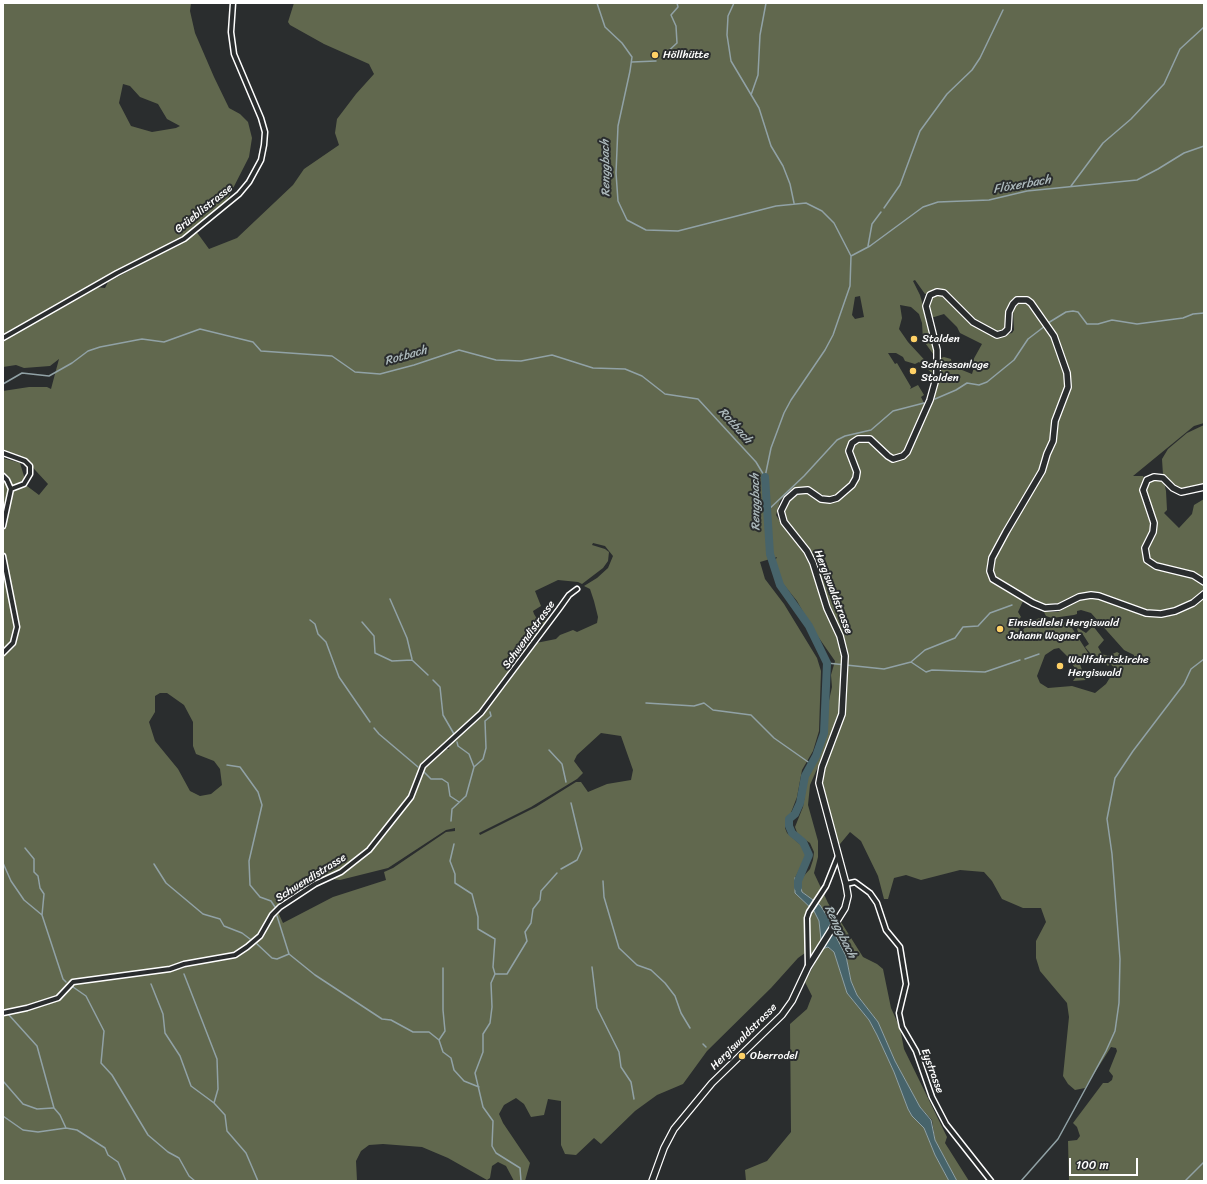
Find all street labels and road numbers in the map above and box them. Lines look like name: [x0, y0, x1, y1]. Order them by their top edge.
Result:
street label: Grüeblistrasse: [172, 182, 236, 236]
street label: Hergiswaldstrasse: [811, 548, 855, 636]
street label: Schwendistrasse: [500, 598, 558, 672]
street label: Schwendistrasse: [273, 851, 349, 905]
street label: Hergiswaldstrasse: [708, 1001, 780, 1073]
street label: Eystrasse: [918, 1047, 946, 1095]

